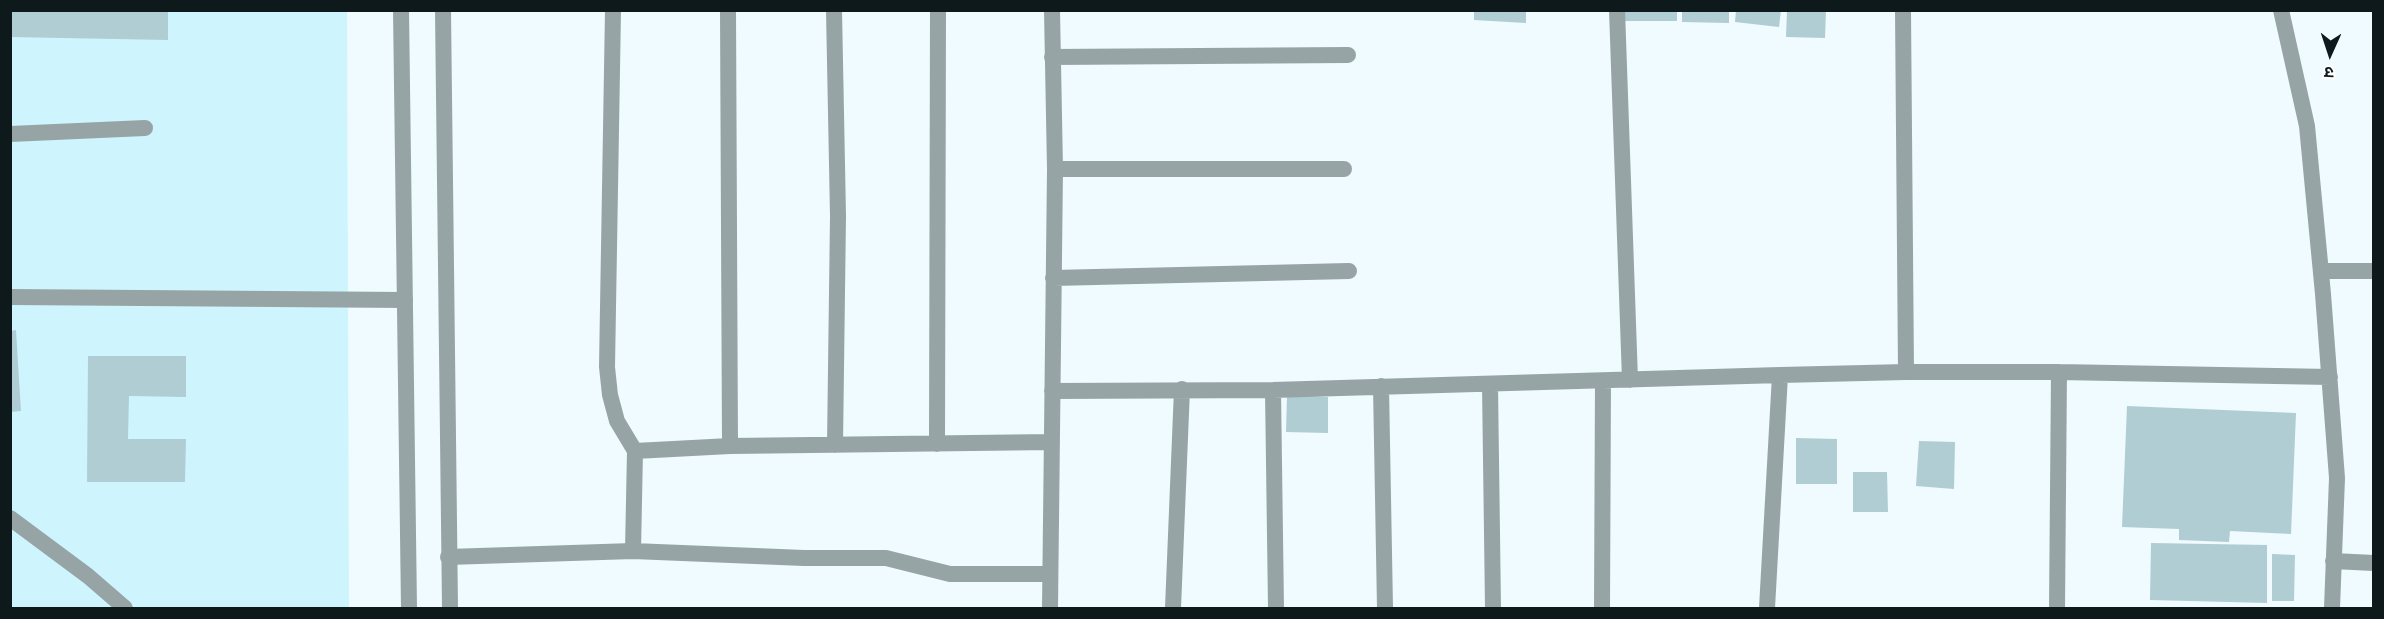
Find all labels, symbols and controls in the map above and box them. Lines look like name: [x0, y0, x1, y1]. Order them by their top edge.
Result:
north arrow: [2300, 24, 2360, 84]
text: उ: [2324, 63, 2334, 82]

